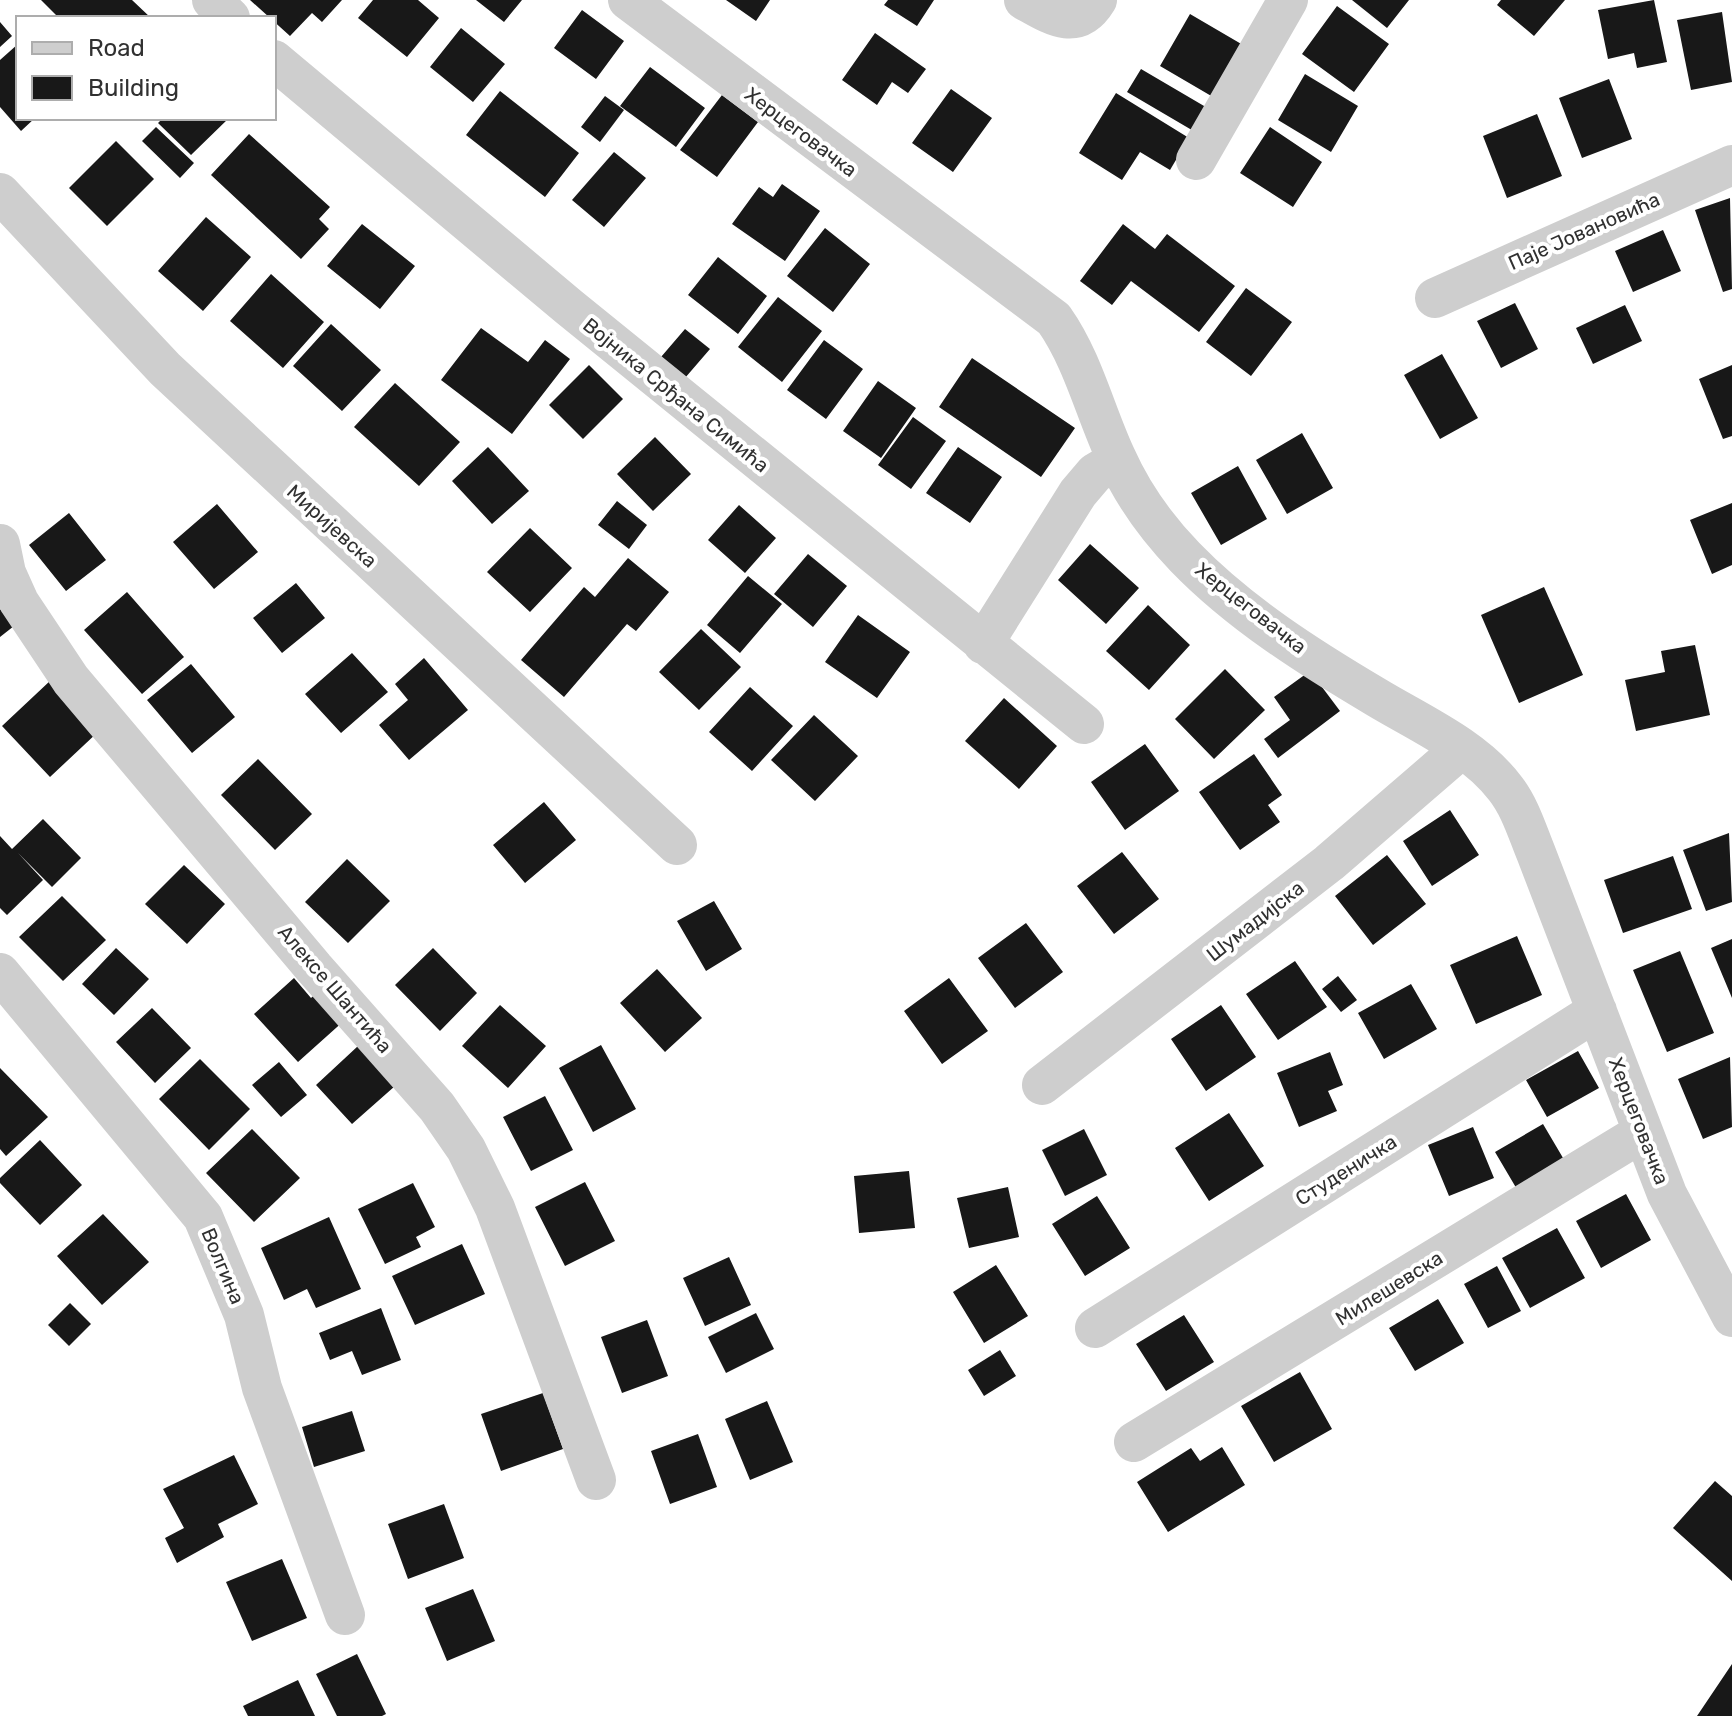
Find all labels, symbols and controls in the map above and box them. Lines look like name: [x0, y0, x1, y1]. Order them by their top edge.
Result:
legend: [16, 16, 276, 120]
text: Road: [88, 34, 145, 62]
text: Building: [88, 74, 179, 102]
street label: Херцеговачка: [740, 82, 862, 182]
street label: Паје Јовановића: [1504, 187, 1664, 275]
street label: Војника Срђана Симића: [578, 313, 774, 477]
street label: Миријевска: [282, 479, 382, 573]
street label: Херцеговачка: [1191, 557, 1311, 659]
street label: Шумадијска: [1202, 876, 1308, 966]
street label: Алексе Шантића: [273, 920, 397, 1058]
street label: Херцеговачка: [1604, 1054, 1674, 1188]
street label: Студеничка: [1291, 1129, 1401, 1211]
street label: Волгина: [196, 1224, 250, 1308]
street label: Милешевска: [1331, 1246, 1447, 1330]

